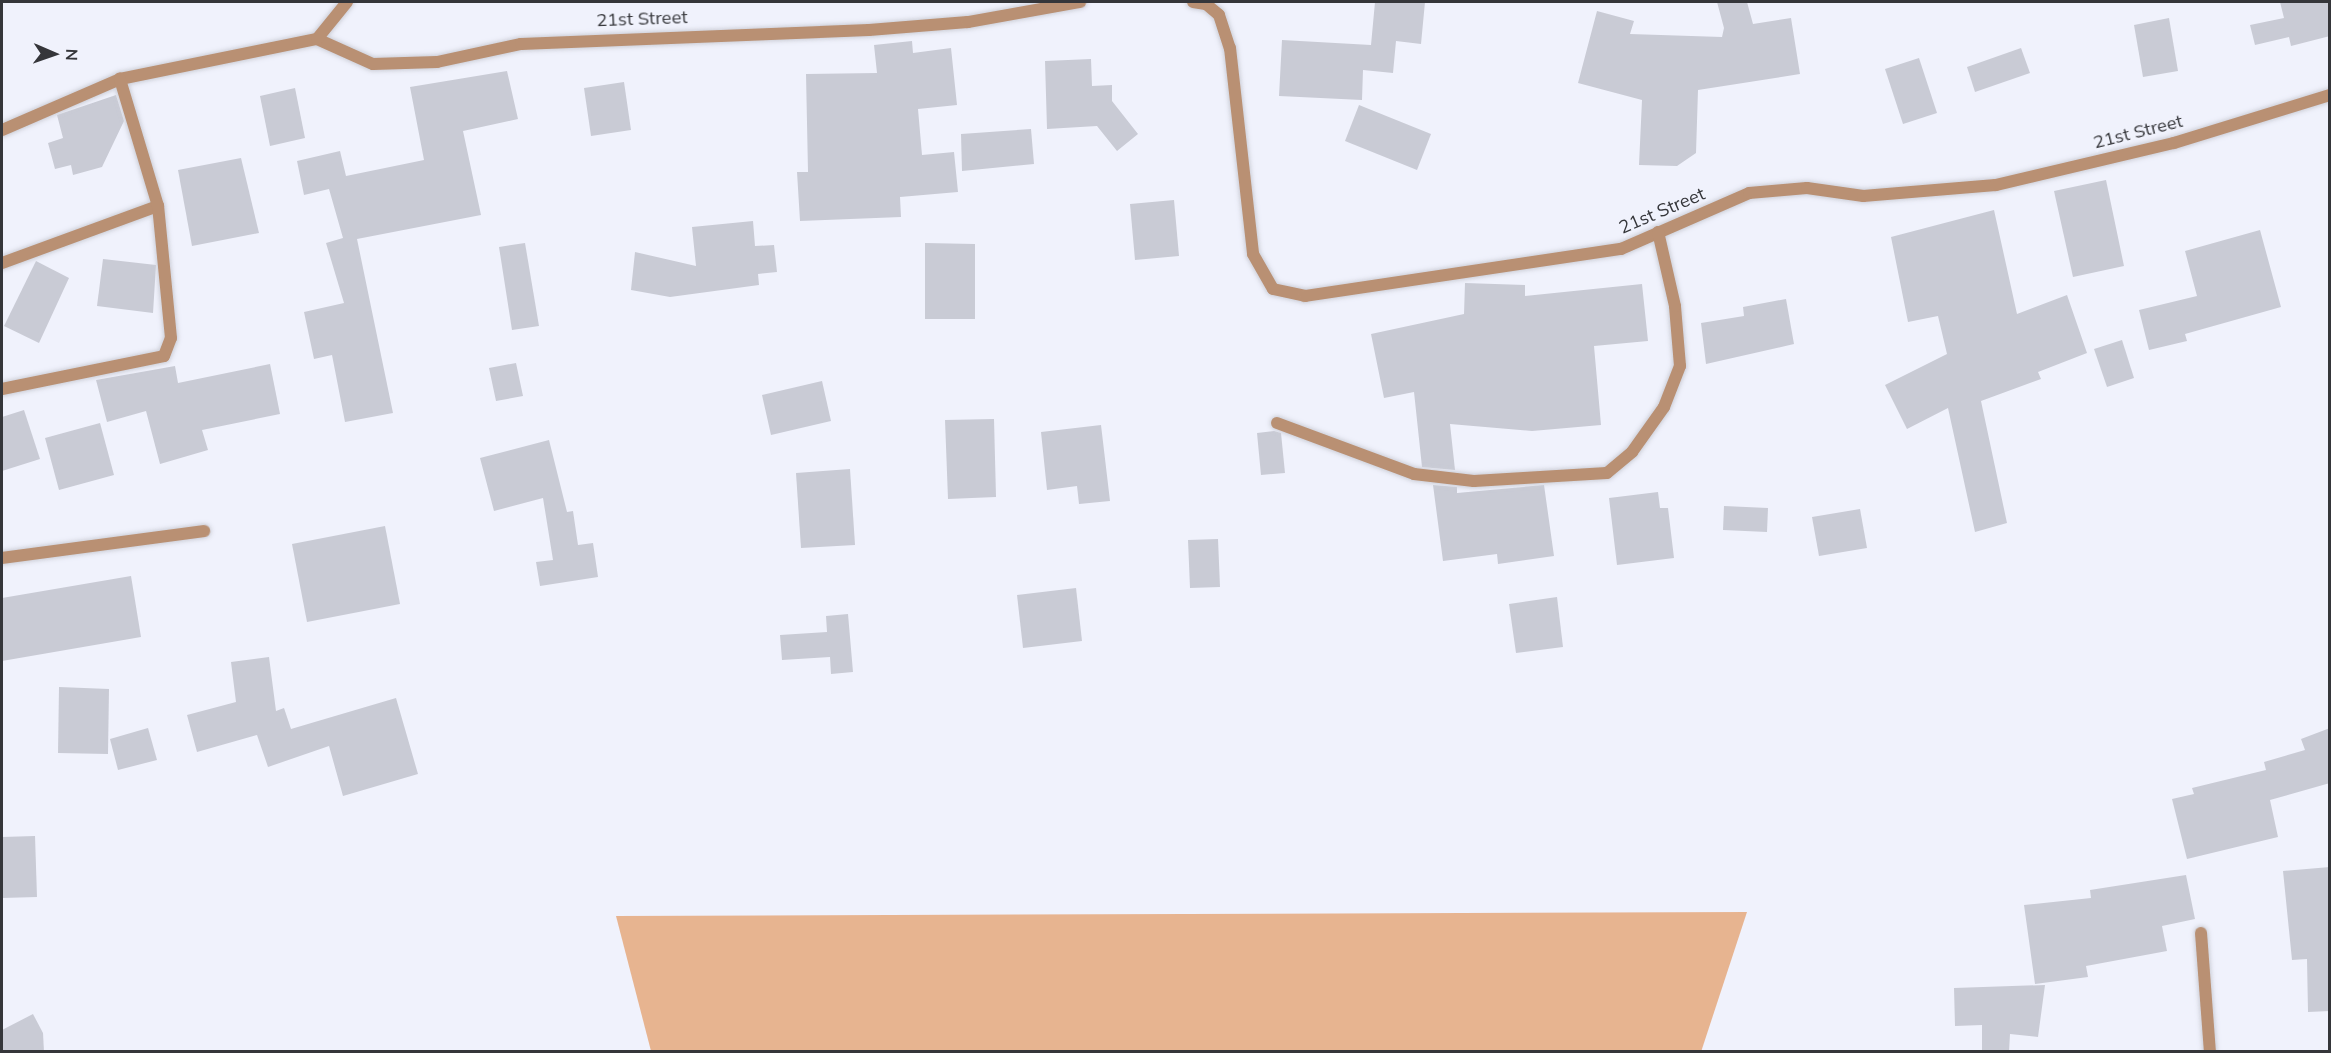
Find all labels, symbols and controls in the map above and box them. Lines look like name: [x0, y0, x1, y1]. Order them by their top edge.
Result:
street label: 21st Street: [596, 7, 688, 31]
north arrow: [24, 24, 84, 84]
text: N: [62, 48, 82, 61]
street label: 21st Street: [2091, 110, 2185, 154]
street label: 21st Street: [1616, 183, 1708, 239]

